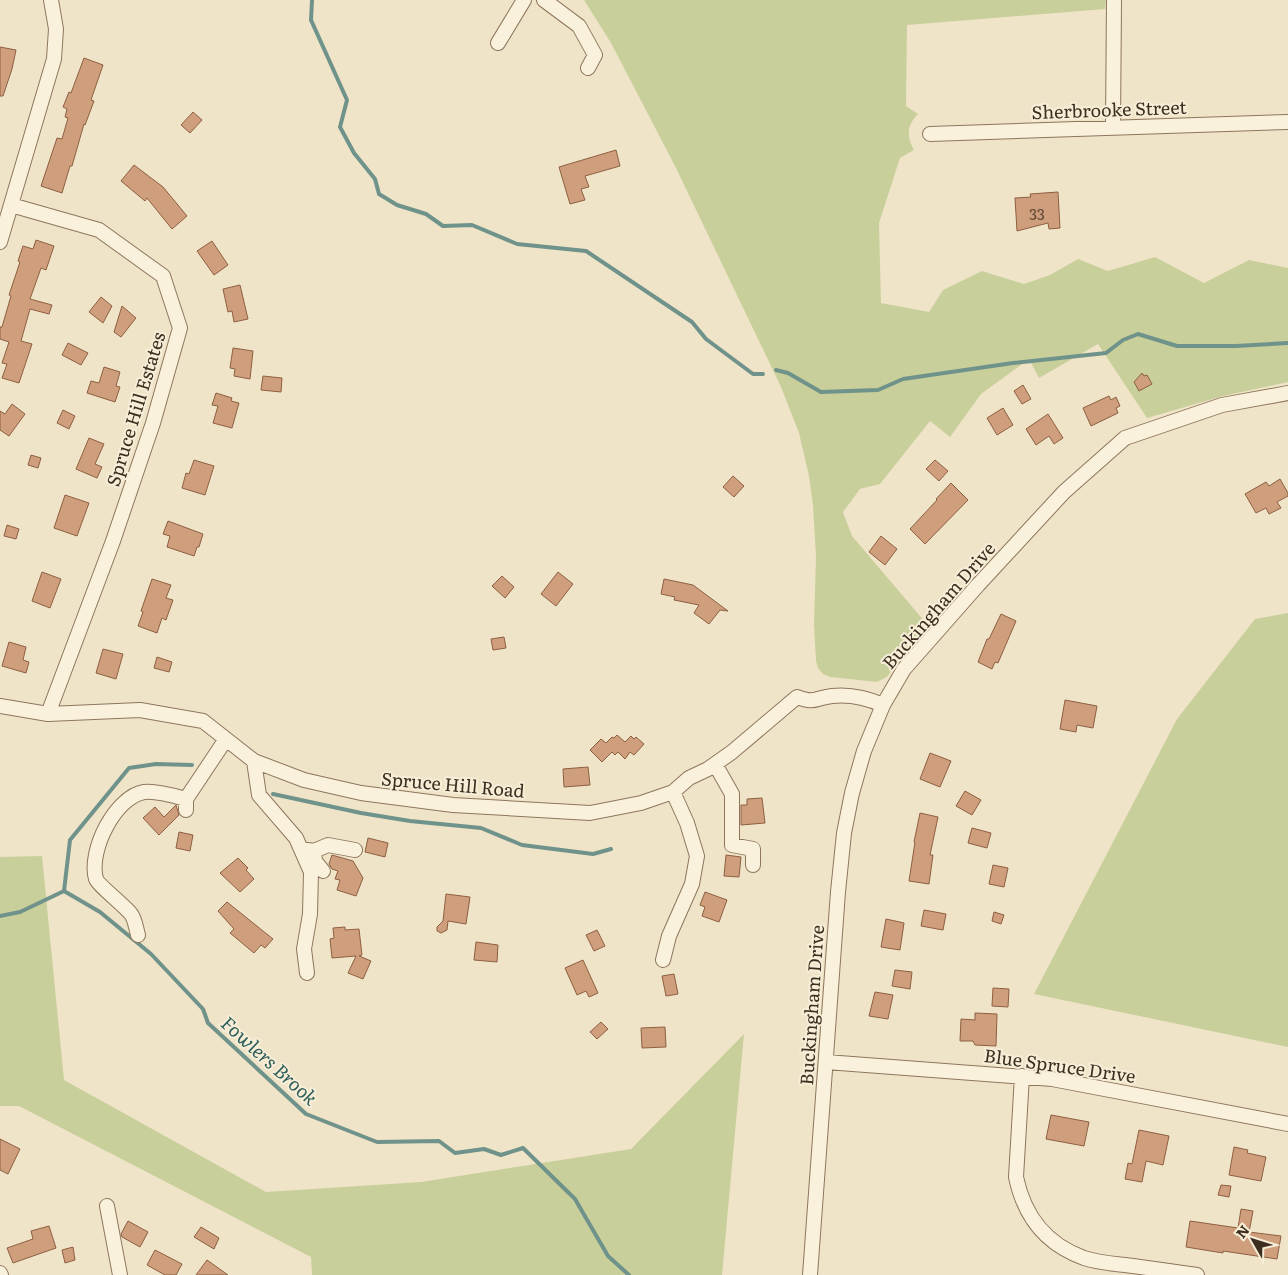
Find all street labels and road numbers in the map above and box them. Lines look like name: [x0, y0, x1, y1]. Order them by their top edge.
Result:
street label: Sherbrooke Street: [1031, 93, 1188, 125]
street label: Spruce Hill Estates: [99, 328, 171, 490]
street label: Buckingham Drive: [875, 536, 1001, 674]
street label: Spruce Hill Road: [380, 764, 526, 804]
street label: Buckingham Drive: [792, 924, 830, 1086]
street label: Blue Spruce Drive: [982, 1041, 1138, 1089]

